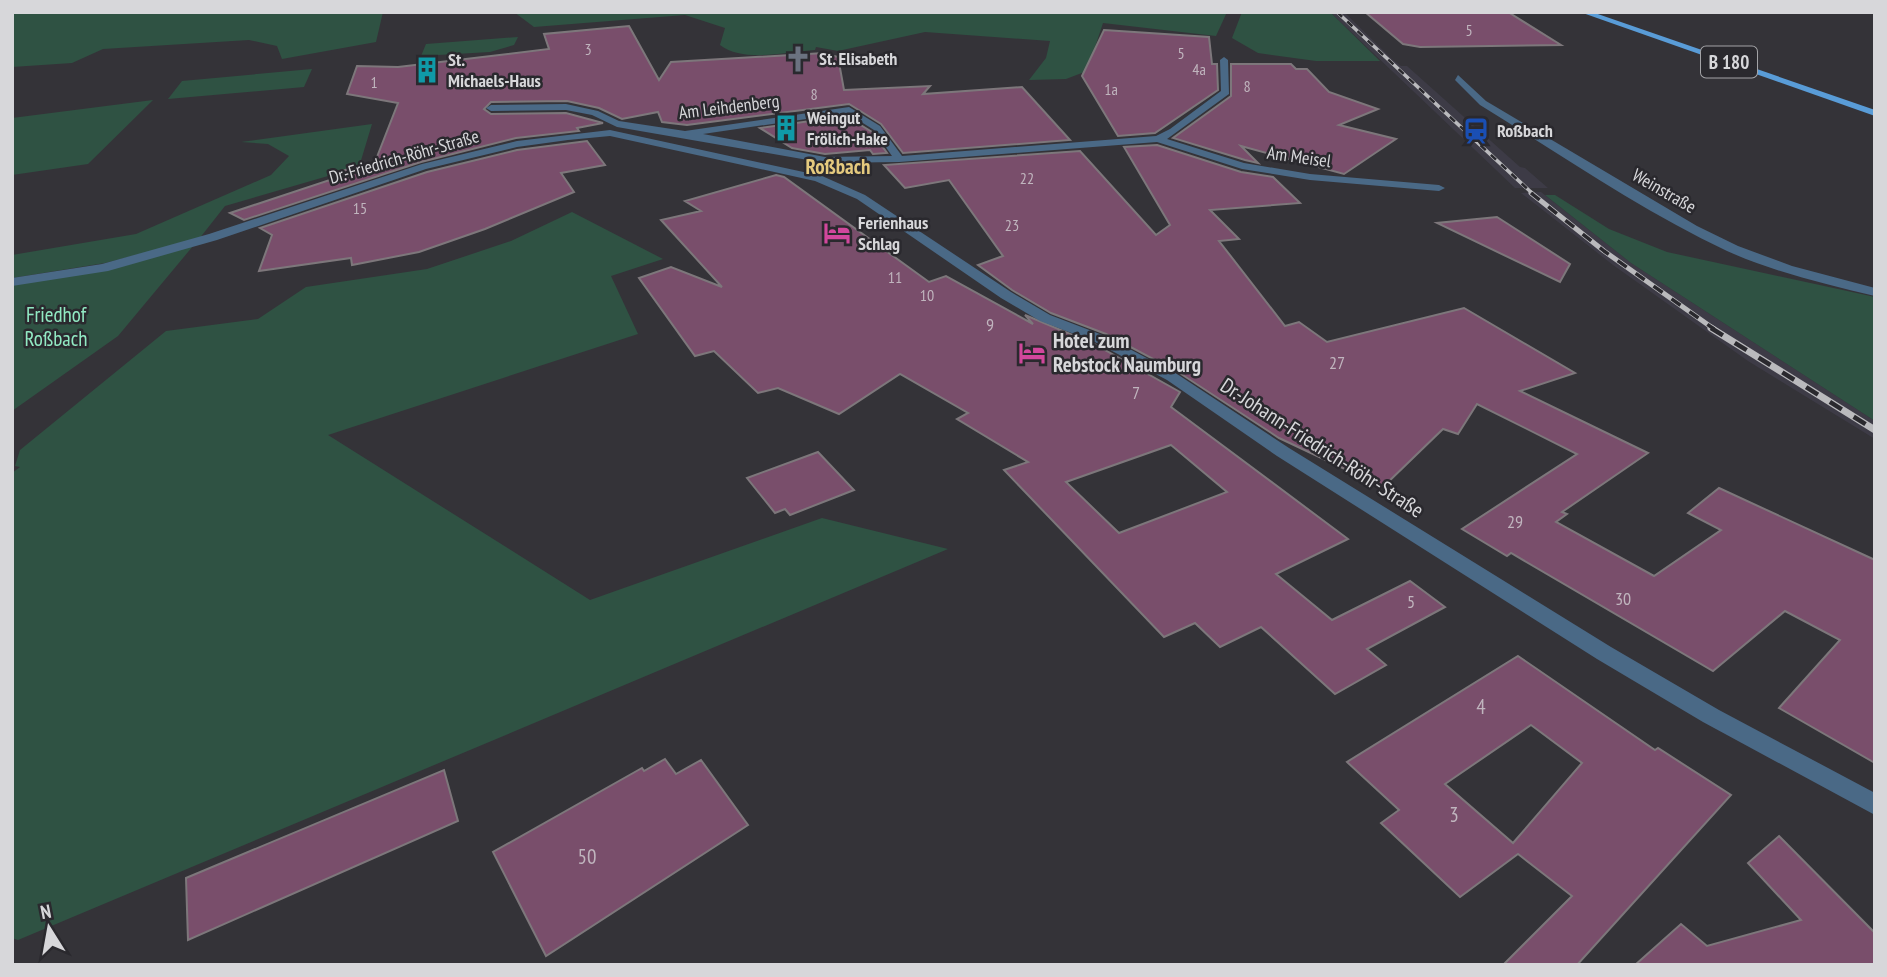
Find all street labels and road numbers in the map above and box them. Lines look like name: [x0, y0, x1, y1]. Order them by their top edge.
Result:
road number: B 180: [1701, 46, 1757, 78]
street label: Am Leihdenberg: [677, 89, 781, 124]
street label: Dr.-Friedrich-Röhr-Straße: [326, 124, 481, 189]
street label: Am Meisel: [1265, 141, 1333, 172]
street label: Weinstraße: [1628, 163, 1700, 218]
street label: Dr.-Johann-Friedrich-Röhr-Straße: [1216, 372, 1429, 523]

